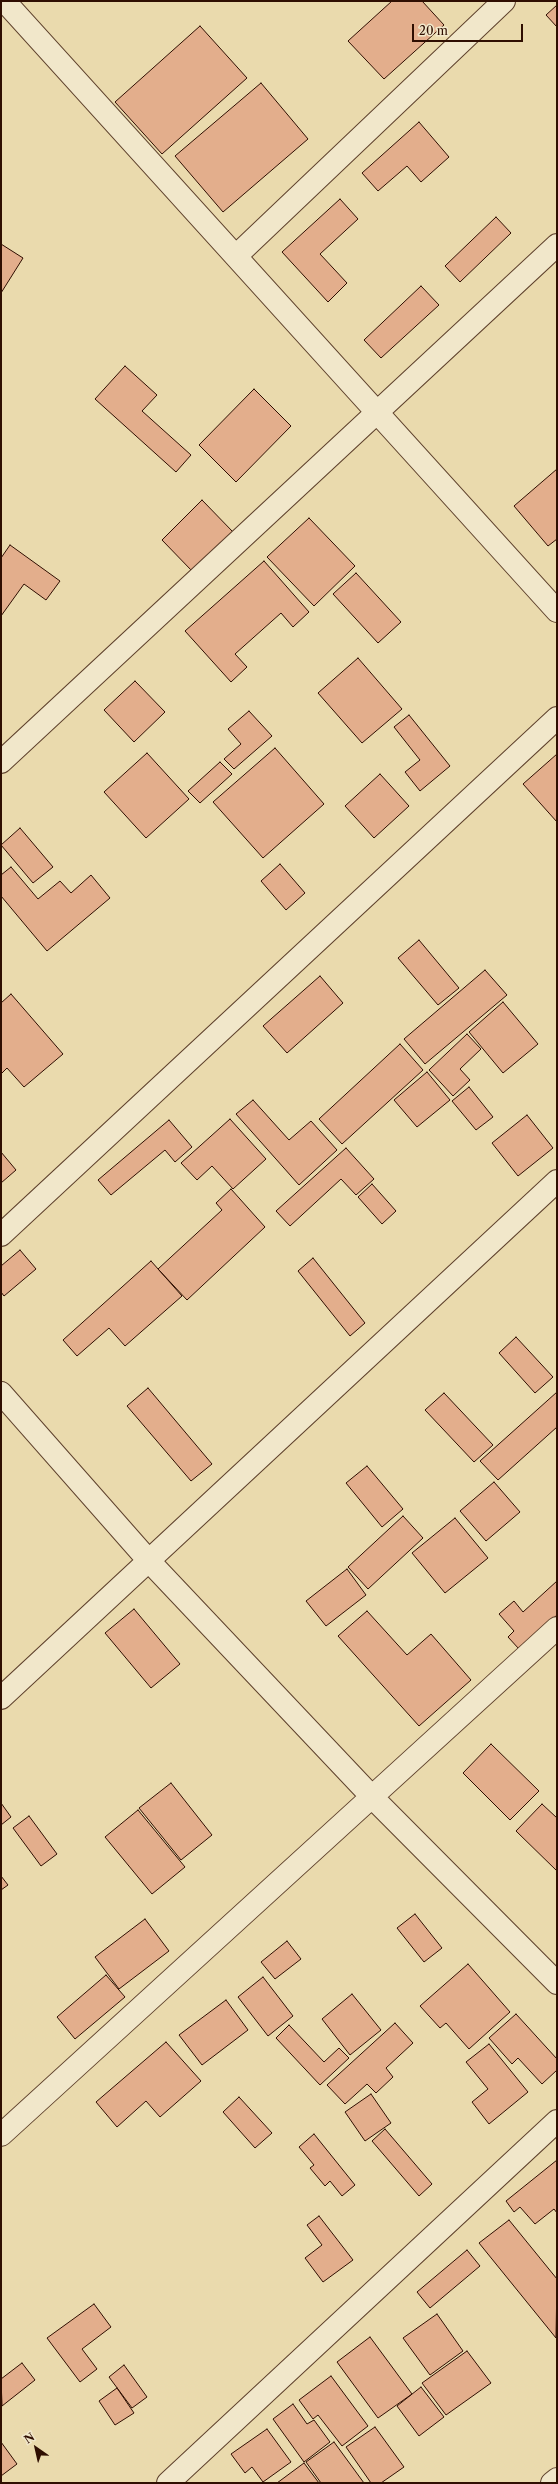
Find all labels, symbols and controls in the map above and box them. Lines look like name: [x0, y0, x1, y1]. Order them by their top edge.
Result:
scale bar: [414, 16, 525, 42]
text: 20 m: [419, 23, 448, 38]
north arrow: [16, 2428, 56, 2468]
text: N: [21, 2430, 37, 2447]

